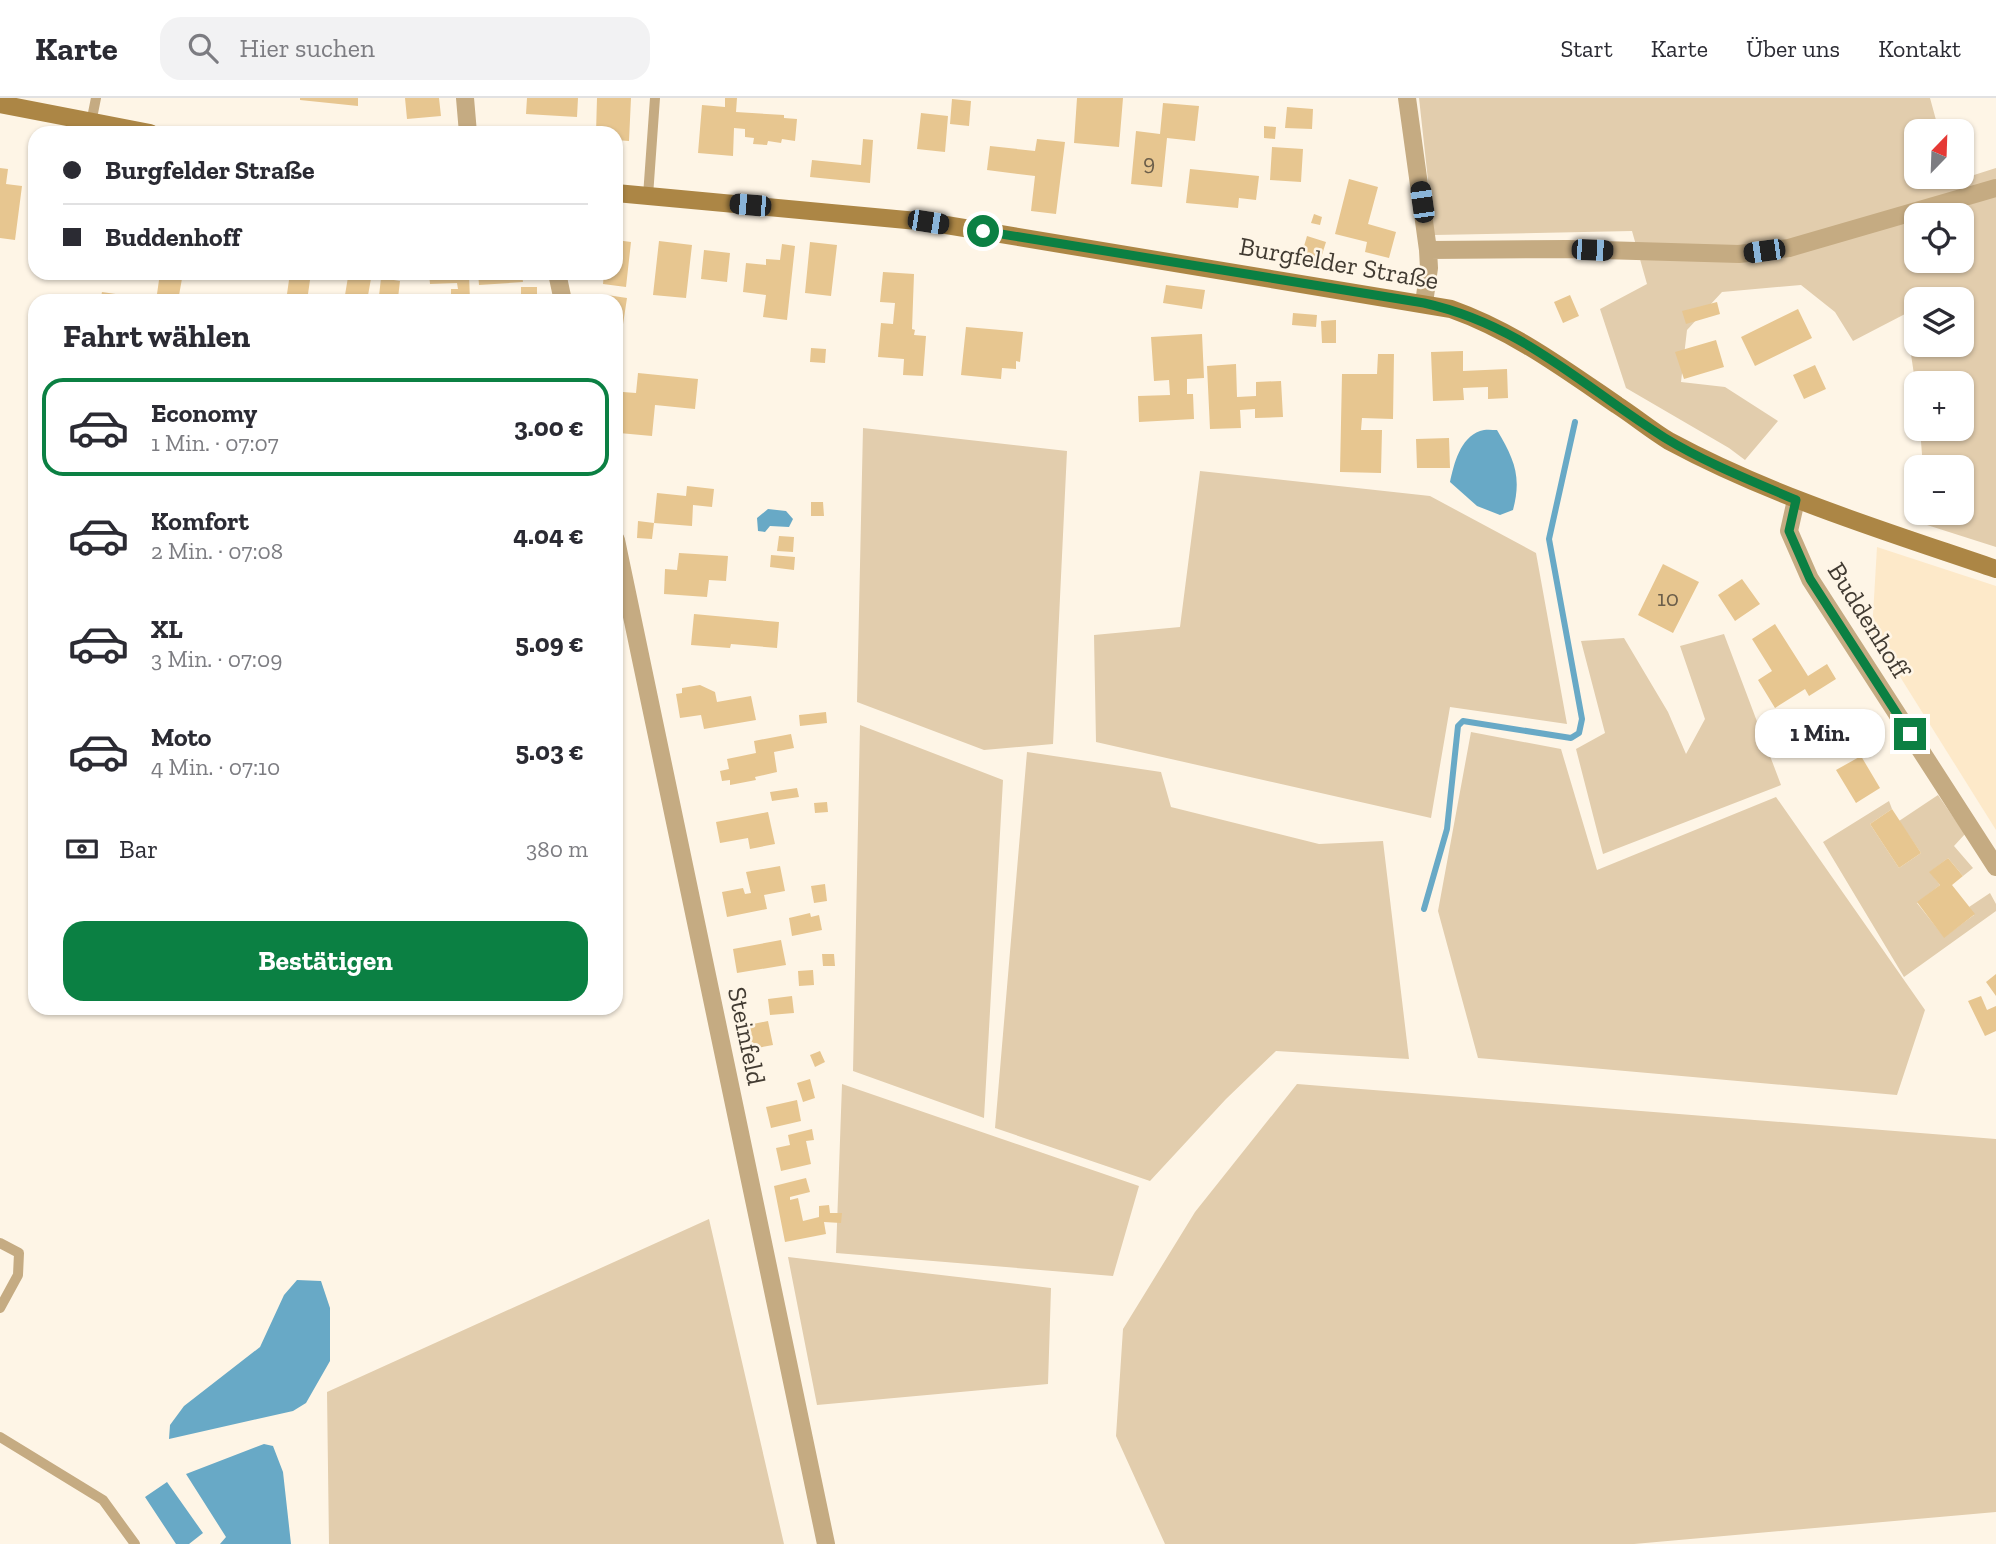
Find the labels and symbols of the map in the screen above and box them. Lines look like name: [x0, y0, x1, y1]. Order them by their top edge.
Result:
north arrow: [1904, 119, 1974, 189]
house number: 9: [1143, 148, 1155, 176]
car: [1409, 180, 1436, 224]
car: [729, 193, 772, 217]
car: [906, 208, 951, 236]
route start: [967, 215, 999, 247]
street label: Burgfelder Straße: [1237, 230, 1441, 296]
car: [1742, 238, 1787, 264]
car: [1571, 239, 1614, 261]
street label: Buddenhoff: [1821, 556, 1918, 685]
house number: 10: [1657, 584, 1679, 612]
callout: 1 Min.: [1756, 710, 1885, 758]
route end: [1894, 718, 1926, 750]
street label: Steinfeld: [721, 984, 773, 1088]

